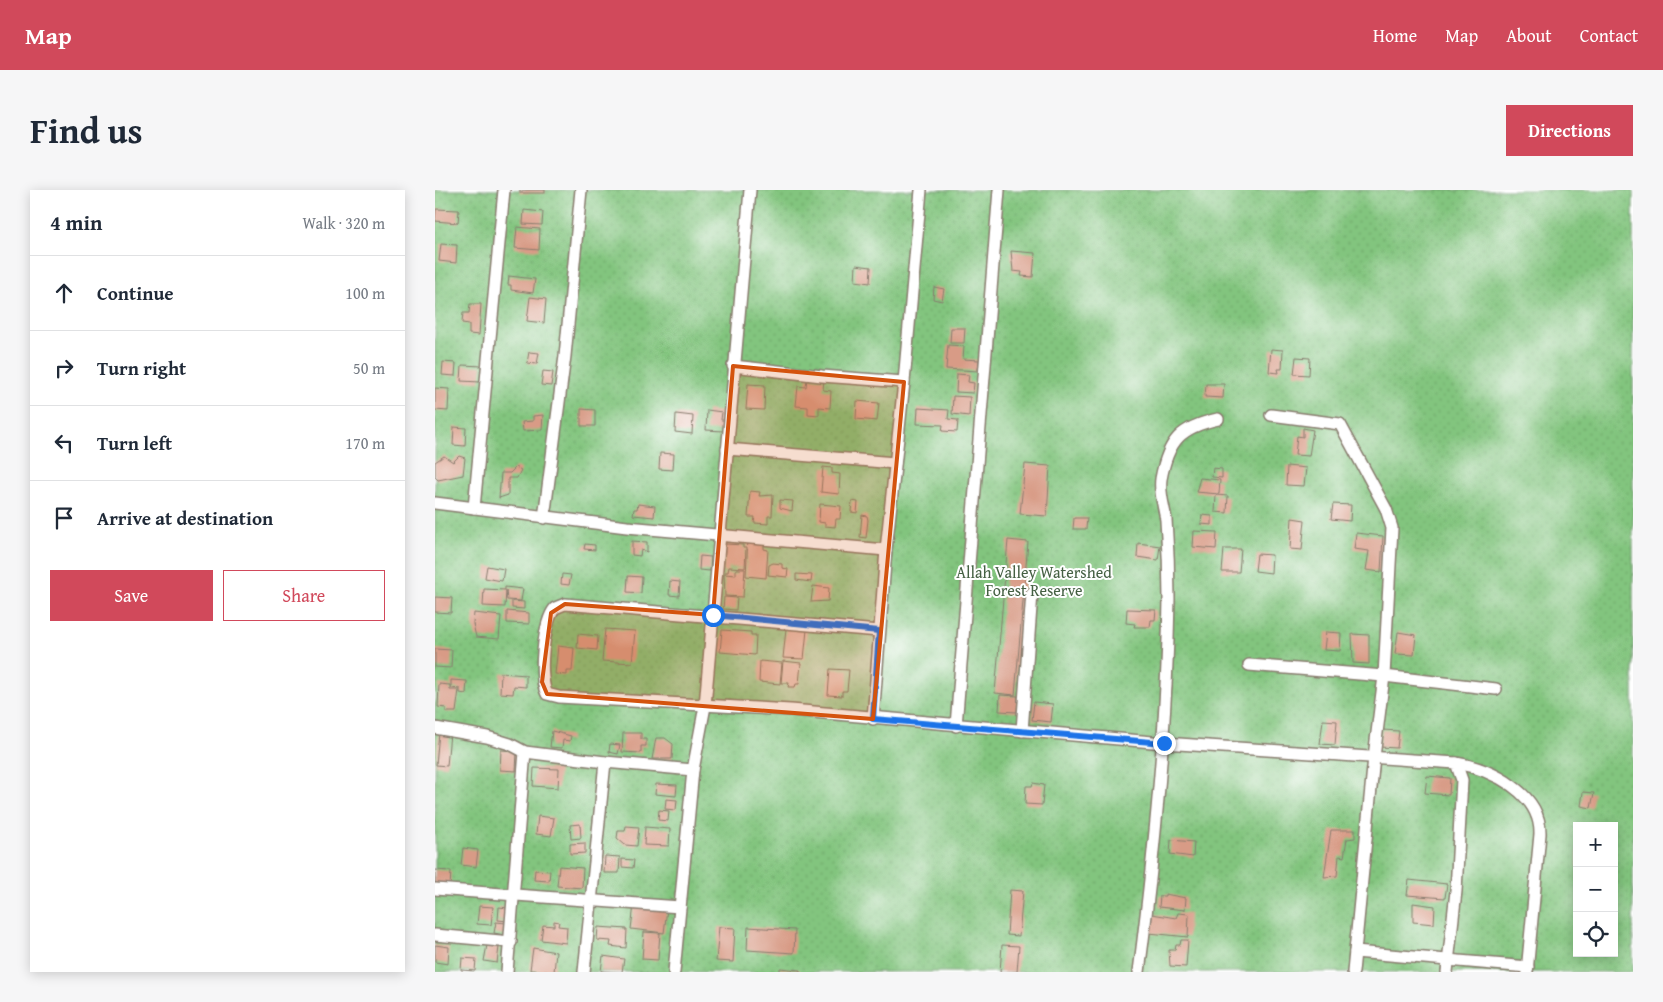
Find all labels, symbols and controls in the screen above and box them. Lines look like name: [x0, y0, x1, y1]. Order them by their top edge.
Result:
text: Map: [25, 18, 72, 53]
text: Home: [1373, 22, 1417, 49]
text: Map: [1445, 22, 1478, 49]
text: About: [1506, 22, 1552, 49]
text: Contact: [1580, 22, 1638, 49]
text: Find us: [30, 105, 143, 156]
button: Directions: [1506, 105, 1633, 156]
text: 4 min: [50, 207, 102, 238]
text: Walk · 320 m: [302, 211, 385, 235]
icon: ahead: [50, 279, 78, 307]
text: Continue: [97, 279, 174, 307]
text: 100 m: [345, 281, 385, 305]
icon: right: [50, 354, 78, 382]
text: Turn right: [97, 354, 186, 382]
text: 50 m: [353, 356, 385, 380]
icon: left: [50, 429, 78, 457]
text: Turn left: [97, 429, 172, 457]
text: 170 m: [345, 431, 385, 455]
icon: arrive: [50, 504, 78, 532]
text: Arrive at destination: [97, 504, 273, 532]
park label: Allah Valley Watershed Forest Reserve: [956, 560, 1112, 602]
button: Save: [50, 570, 213, 621]
button: Share: [223, 570, 385, 621]
route start: [702, 604, 725, 627]
route end: [1153, 732, 1176, 755]
map controls: [1573, 822, 1618, 957]
button: +: [1573, 822, 1618, 867]
button: −: [1573, 867, 1618, 912]
button: locate: [1573, 912, 1618, 957]

